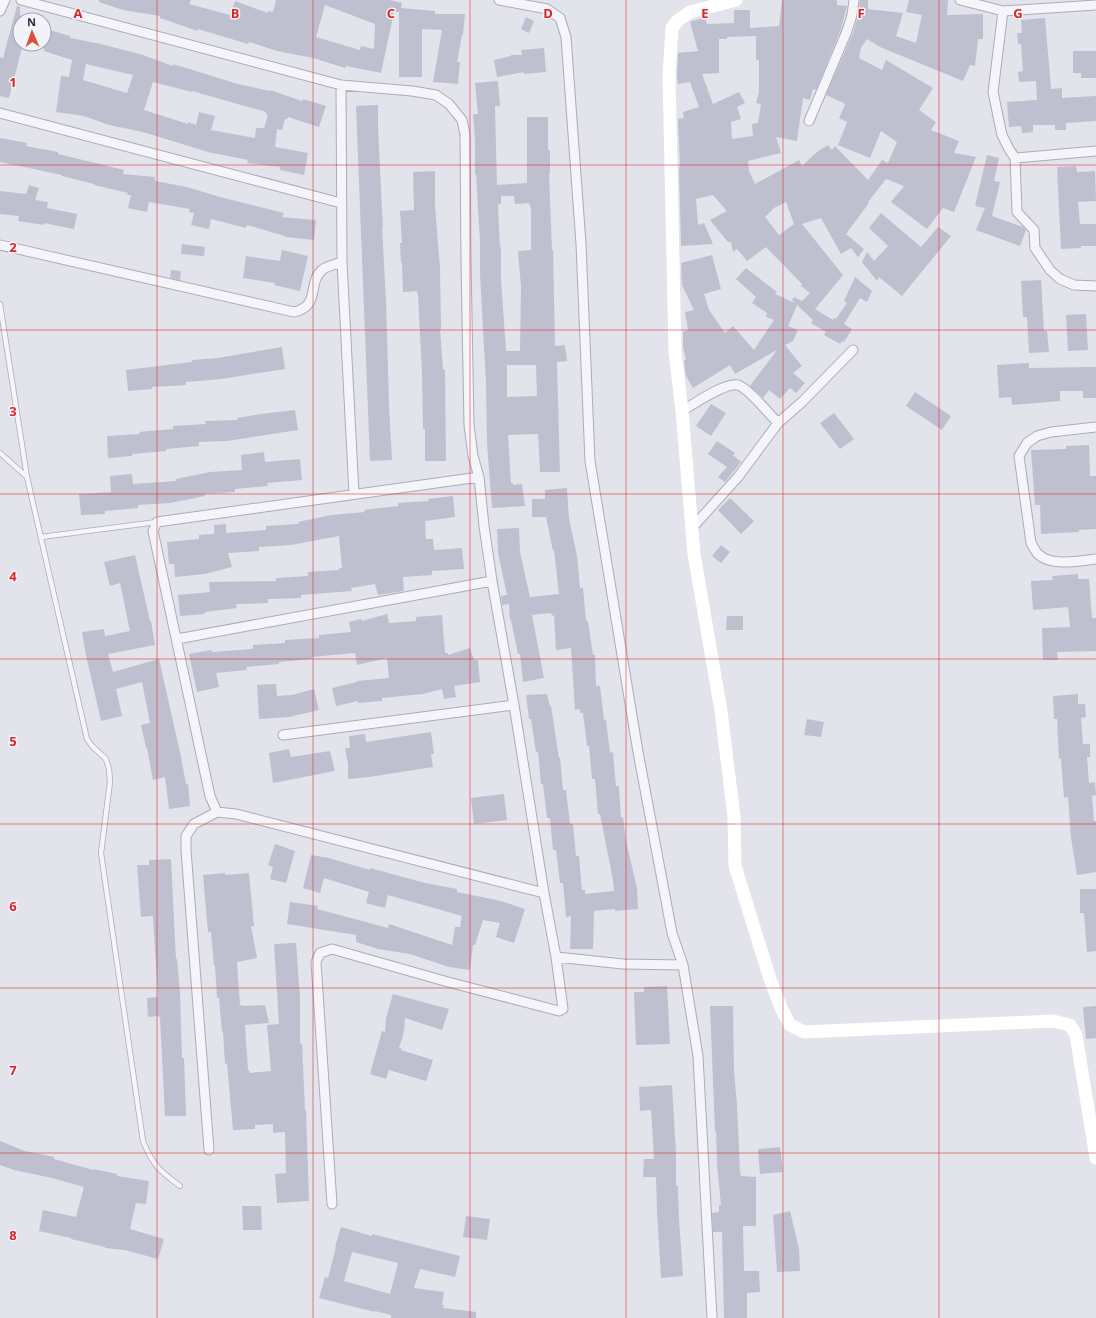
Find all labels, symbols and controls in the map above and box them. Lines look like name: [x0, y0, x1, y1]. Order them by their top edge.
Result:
text: A: [74, 4, 83, 22]
text: B: [231, 4, 240, 22]
text: C: [387, 4, 395, 22]
text: D: [543, 4, 553, 22]
text: E: [701, 4, 709, 22]
text: F: [857, 4, 865, 22]
text: G: [1013, 4, 1023, 22]
north arrow: [12, 12, 52, 52]
text: N: [27, 14, 36, 29]
text: 1: [9, 73, 17, 91]
text: 2: [9, 238, 17, 256]
text: 3: [9, 402, 17, 420]
text: 4: [9, 567, 17, 585]
text: 5: [9, 732, 17, 750]
text: 6: [9, 897, 17, 915]
text: 7: [9, 1061, 17, 1079]
text: 8: [9, 1226, 17, 1244]

